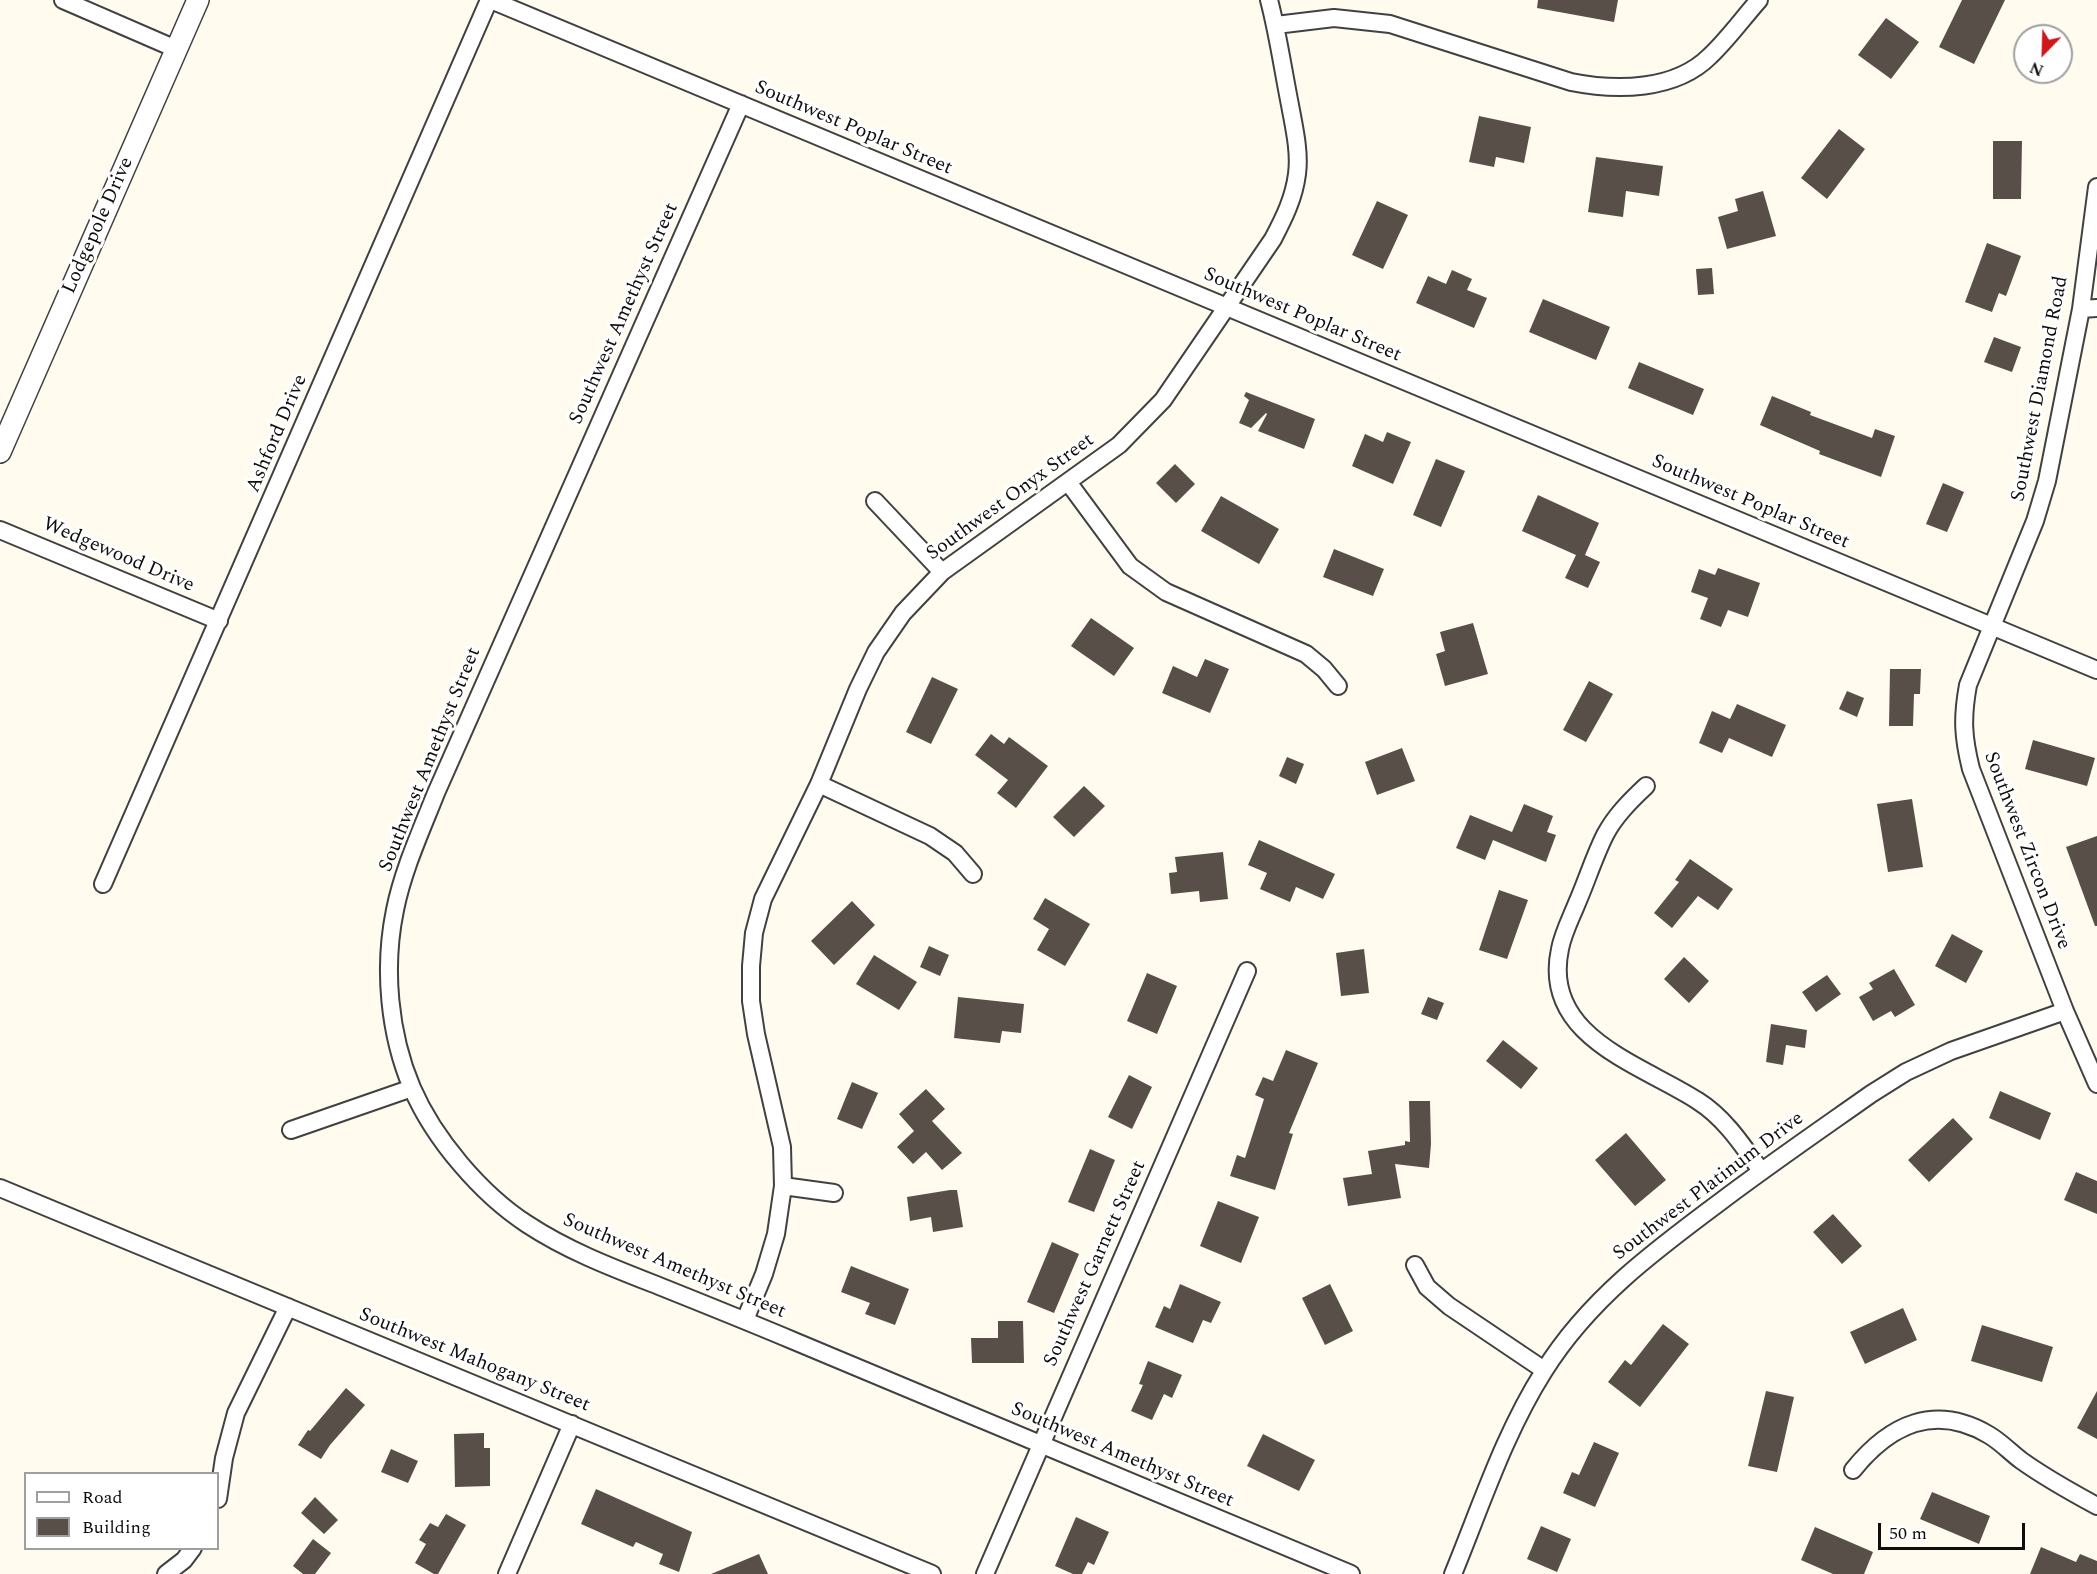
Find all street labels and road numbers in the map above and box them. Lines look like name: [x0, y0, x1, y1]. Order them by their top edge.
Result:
street label: Southwest Poplar Street: [751, 76, 955, 182]
street label: Lodgepole Drive: [58, 154, 140, 298]
street label: Southwest Amethyst Street: [565, 200, 685, 428]
street label: Southwest Poplar Street: [1200, 263, 1404, 369]
street label: Southwest Diamond Road: [2007, 274, 2075, 504]
street label: Ashford Drive: [242, 371, 314, 497]
street label: Southwest Onyx Street: [922, 429, 1100, 567]
street label: Southwest Poplar Street: [1648, 450, 1852, 556]
street label: Wedgewood Drive: [39, 513, 197, 599]
street label: Southwest Amethyst Street: [375, 644, 487, 876]
street label: Southwest Zircon Drive: [1977, 749, 2075, 953]
street label: Southwest Platinum Drive: [1609, 1107, 1809, 1267]
street label: Southwest Garnett Street: [1040, 1157, 1152, 1371]
street label: Southwest Amethyst Street: [559, 1209, 789, 1325]
street label: Southwest Mahogany Street: [355, 1304, 593, 1418]
street label: Southwest Amethyst Street: [1007, 1398, 1237, 1514]

